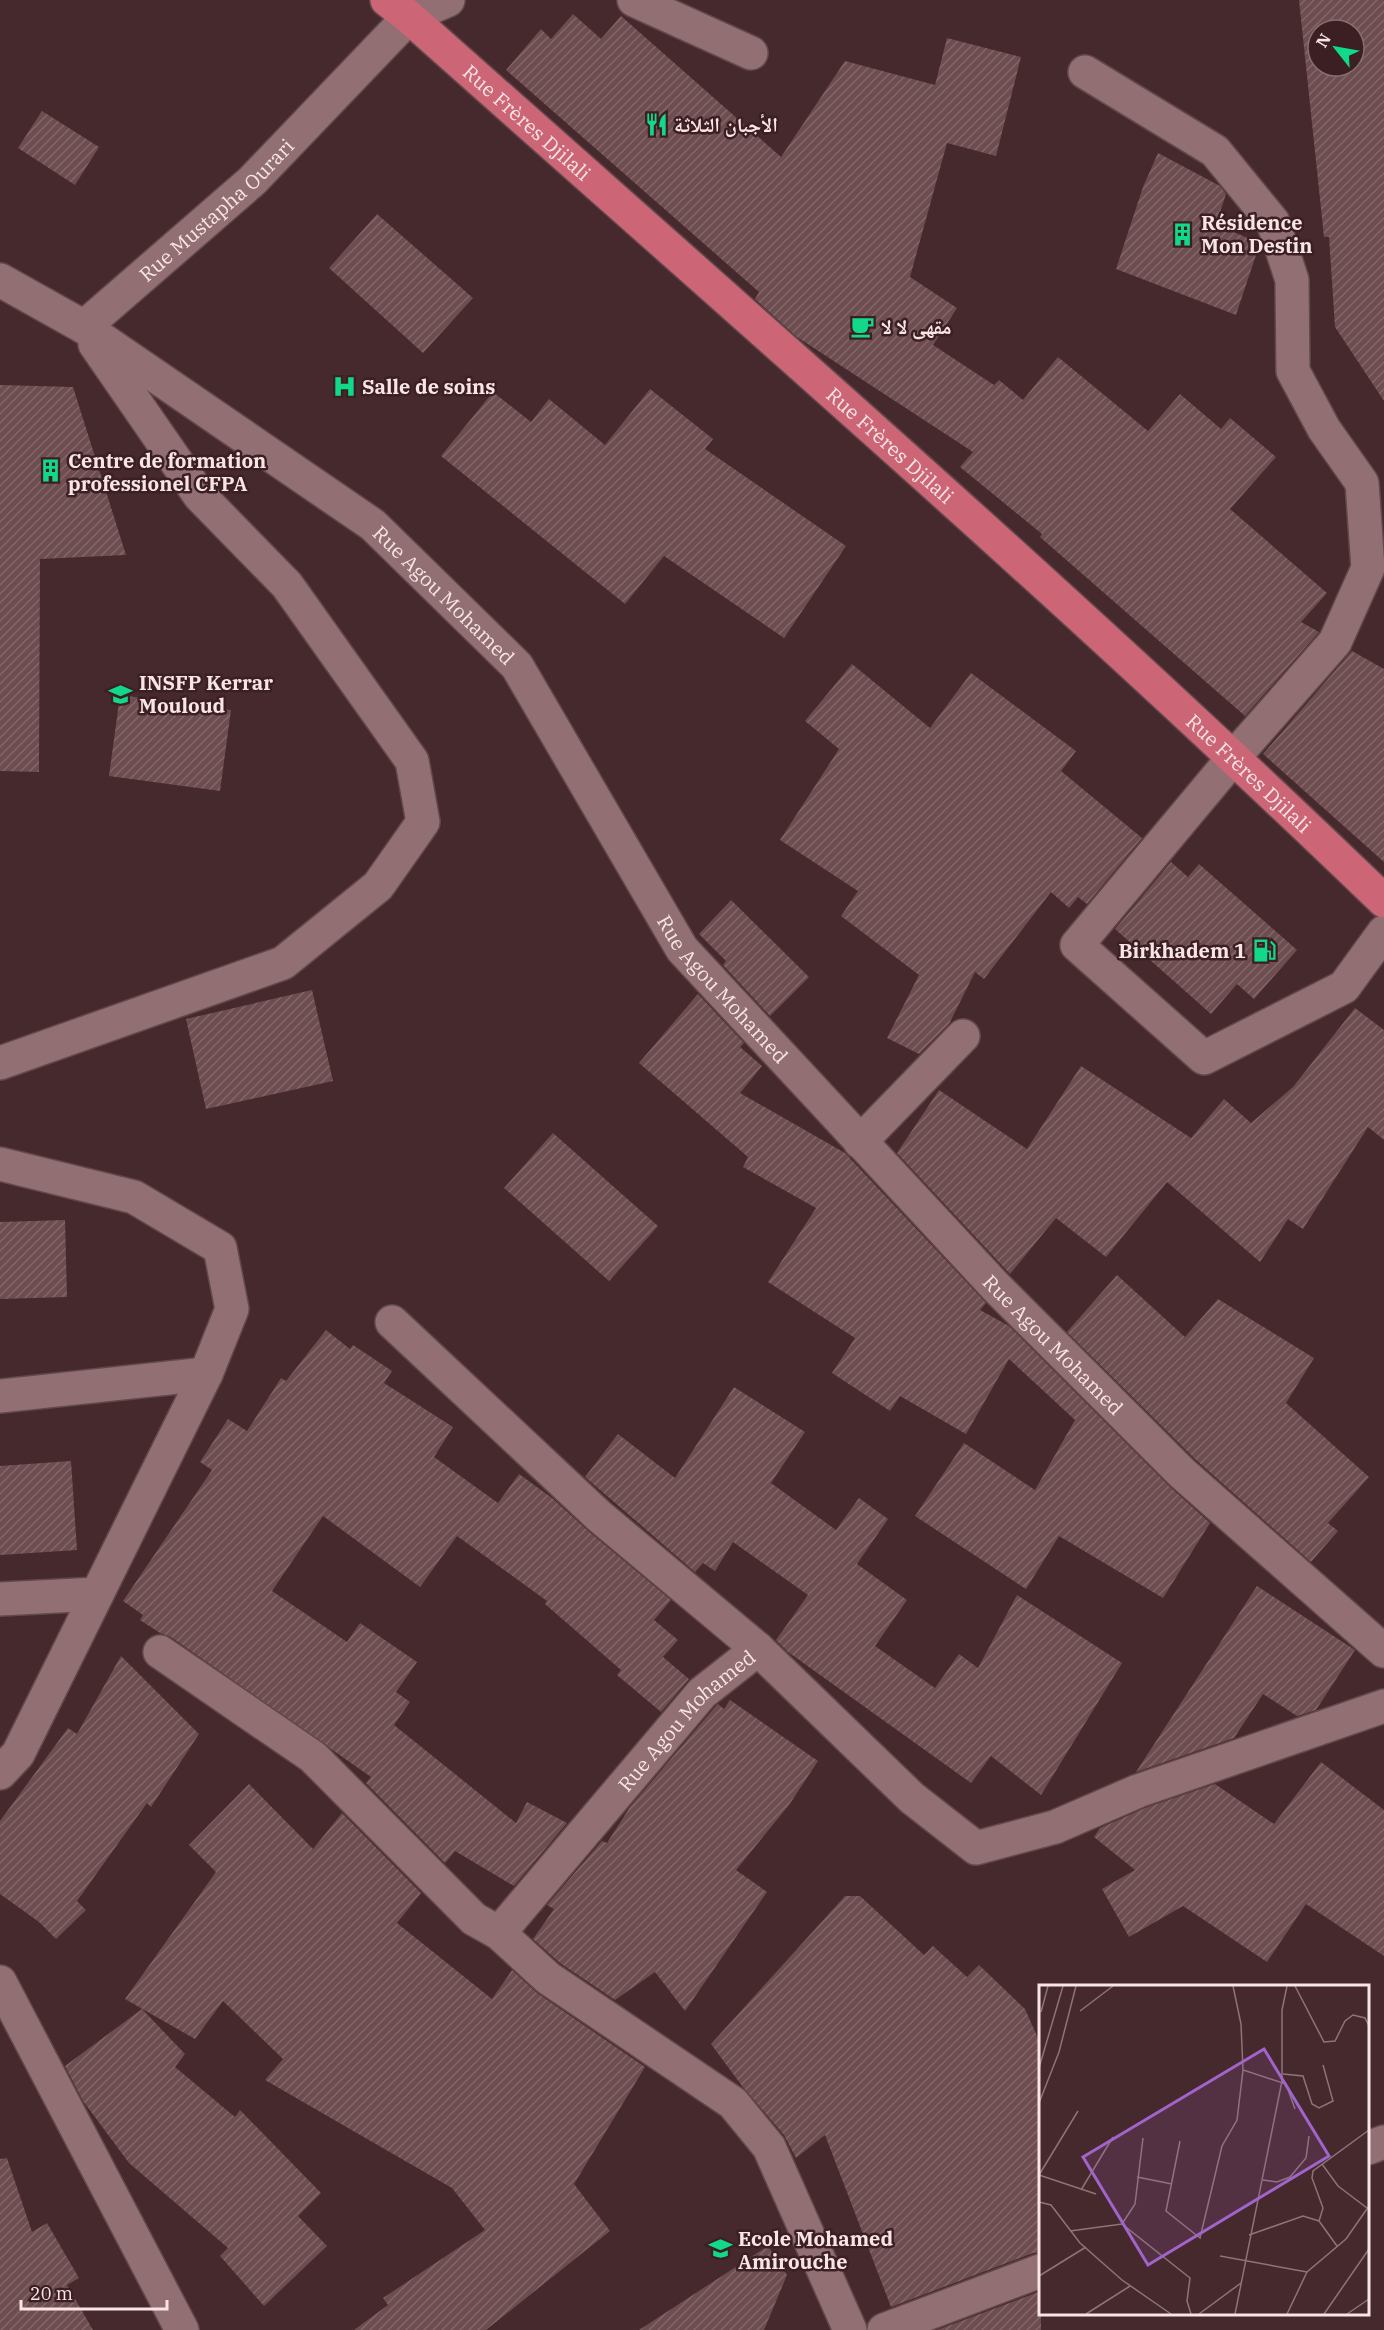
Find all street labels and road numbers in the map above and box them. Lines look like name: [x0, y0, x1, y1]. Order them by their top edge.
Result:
street label: Rue Frères Djilali: [458, 58, 597, 186]
street label: Rue Mustapha Ourari: [133, 132, 299, 287]
street label: Rue Frères Djilali: [821, 381, 960, 509]
street label: Rue Agou Mohamed: [368, 519, 521, 670]
street label: Rue Frères Djilali: [1181, 707, 1318, 838]
street label: Rue Agou Mohamed: [651, 910, 794, 1069]
street label: Rue Agou Mohamed: [977, 1268, 1130, 1421]
street label: Rue Agou Mohamed: [611, 1643, 760, 1797]

